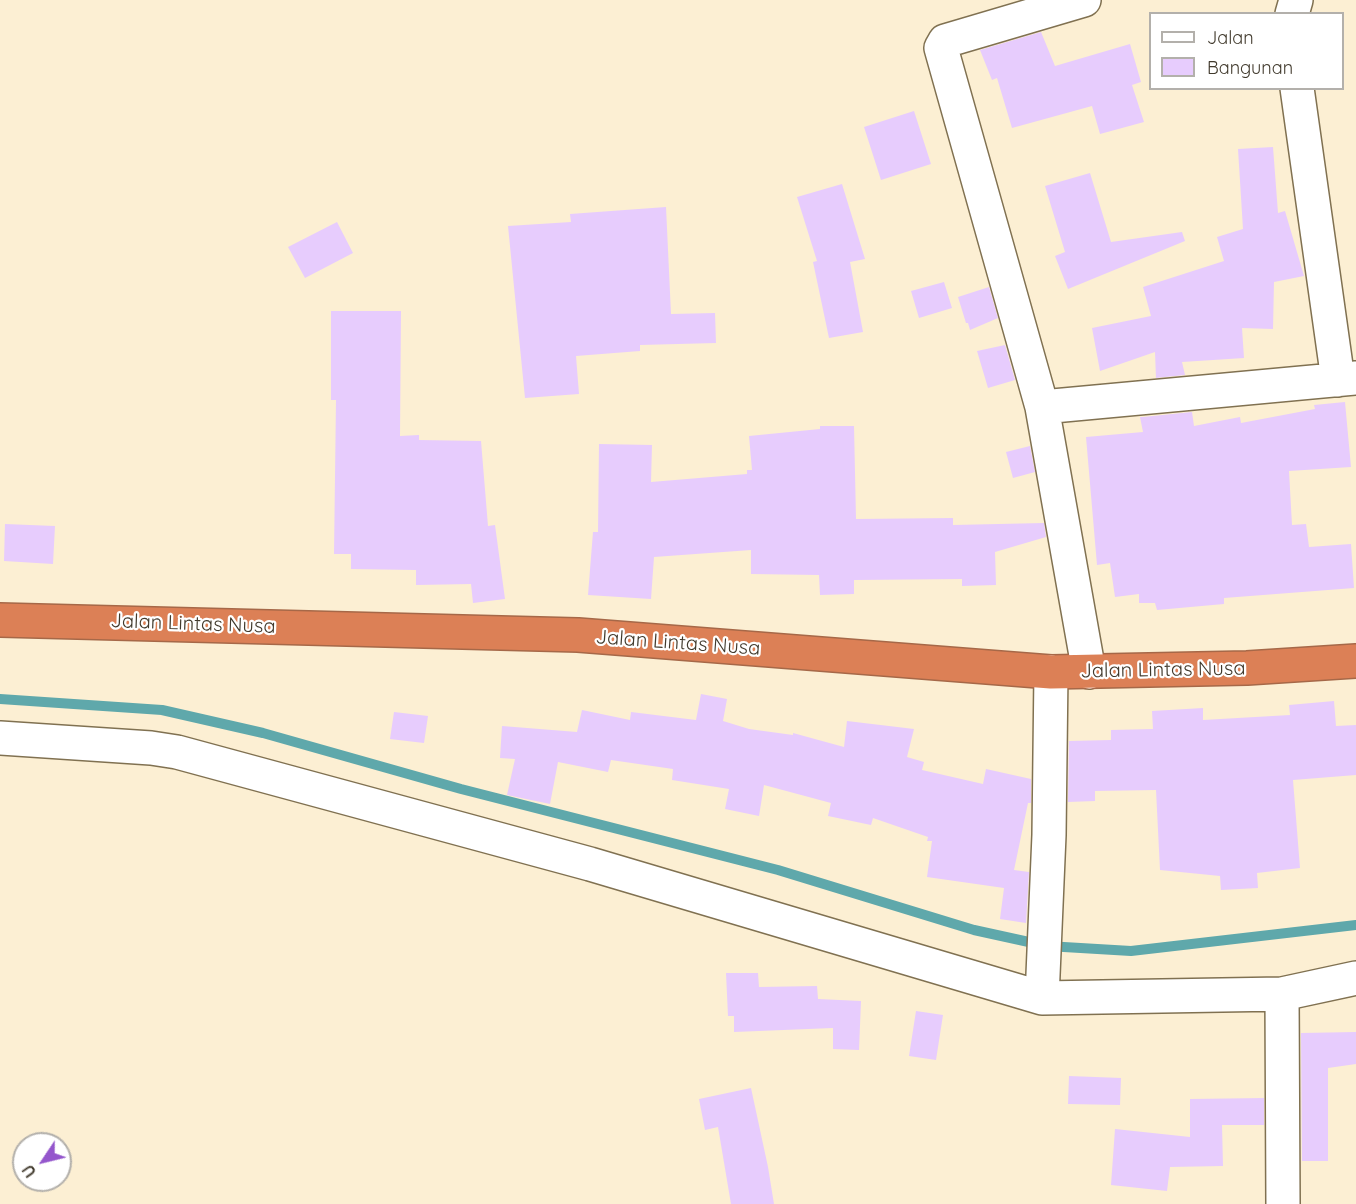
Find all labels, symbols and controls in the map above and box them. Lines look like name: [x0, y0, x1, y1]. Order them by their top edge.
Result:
legend: [1149, 12, 1344, 90]
text: Jalan: [1207, 26, 1254, 49]
text: Bangunan: [1207, 56, 1293, 79]
street label: Jalan Lintas Nusa: [110, 609, 276, 639]
street label: Jalan Lintas Nusa: [595, 625, 761, 661]
street label: Jalan Lintas Nusa: [1080, 657, 1246, 683]
north arrow: [12, 1132, 72, 1192]
text: U: [17, 1161, 40, 1182]

